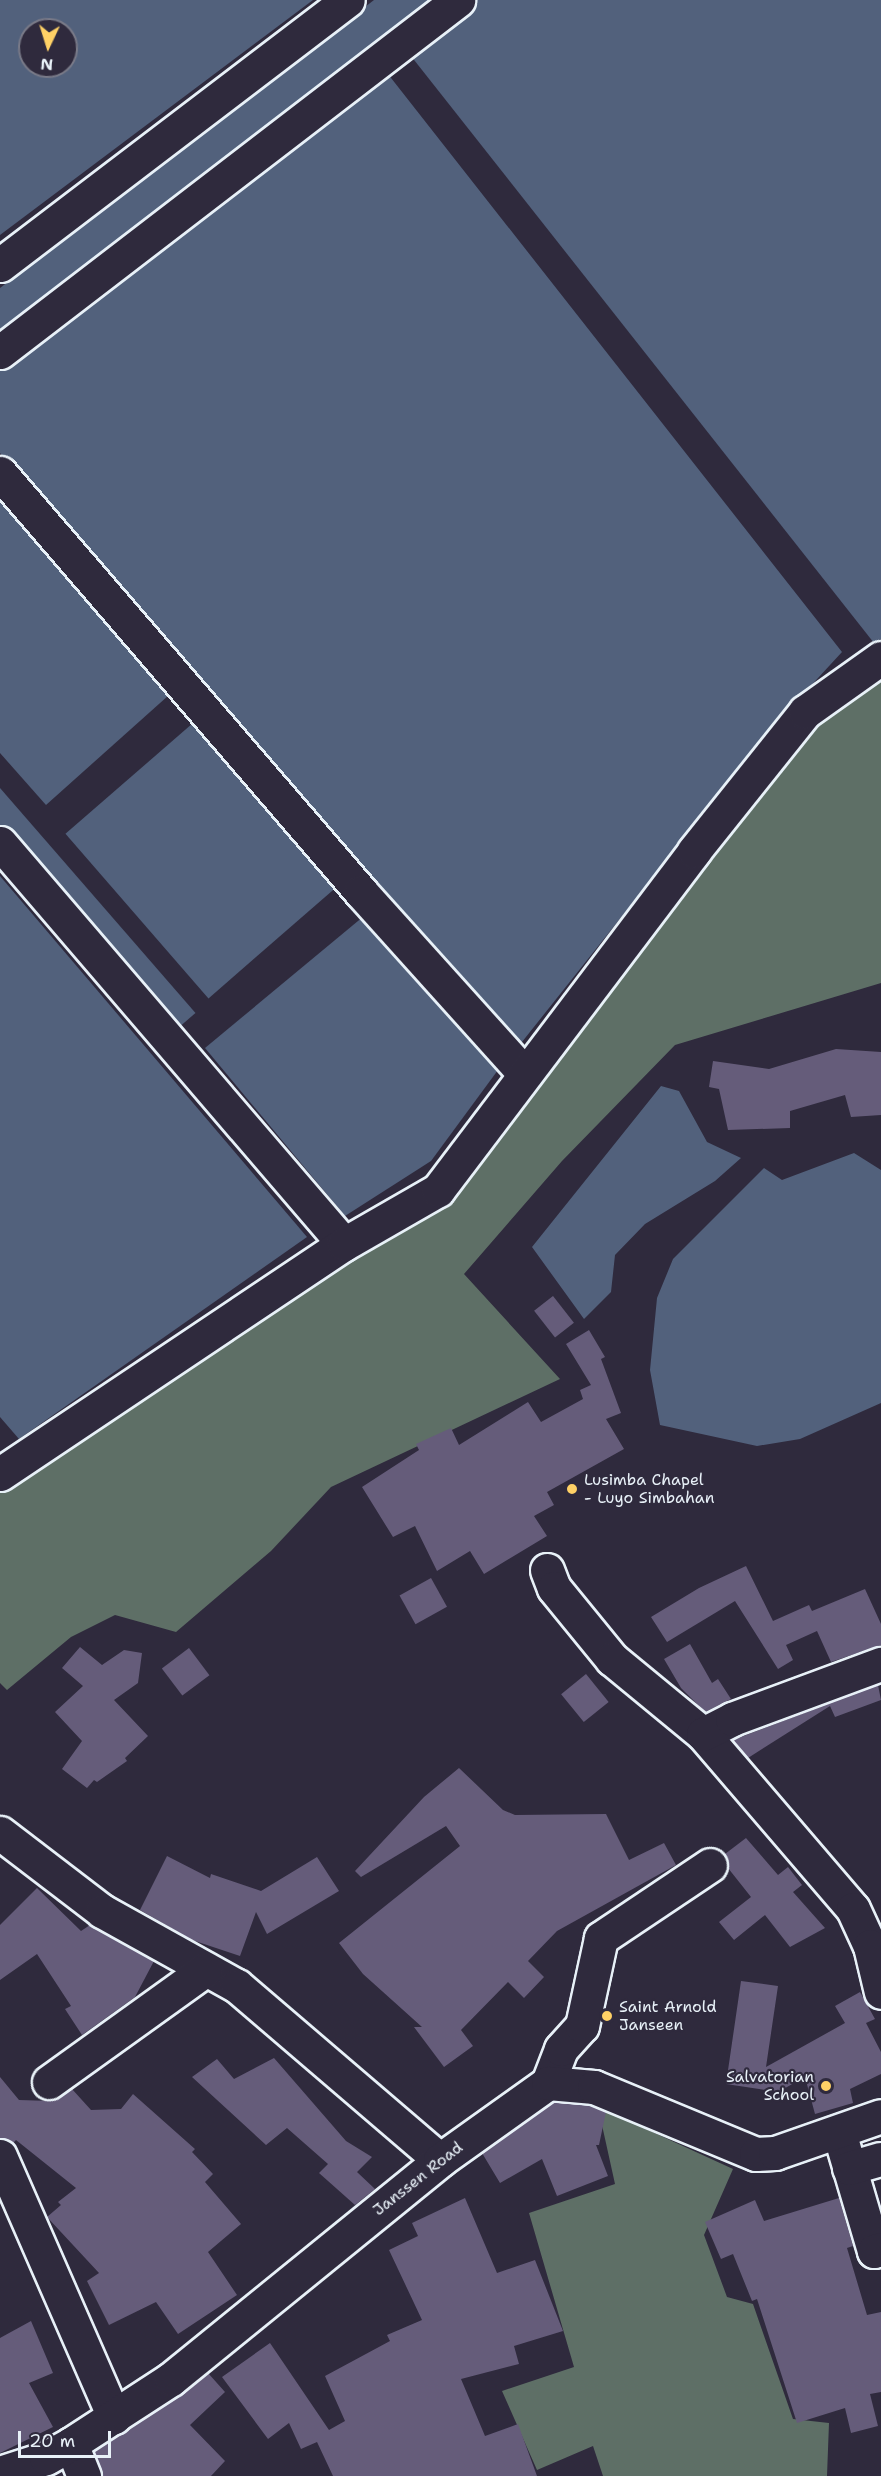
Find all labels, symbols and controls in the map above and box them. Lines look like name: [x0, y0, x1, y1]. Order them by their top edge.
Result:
north arrow: [18, 18, 78, 78]
text: N: [40, 54, 54, 75]
place label: Lusimba Chapel - Luyo Simbahan: [584, 1470, 714, 1508]
marker: Lusimba Chapel - Luyo Simbahan: [565, 1482, 579, 1496]
place label: Saint Arnold Janseen: [619, 1997, 717, 2035]
marker: Saint Arnold Janseen: [600, 2009, 614, 2023]
place label: Salvatorian School: [726, 2067, 814, 2105]
marker: Salvatorian School: [819, 2079, 833, 2093]
street label: Janssen Road: [369, 2138, 467, 2220]
scale bar: [21, 2419, 114, 2457]
text: 20 m: [29, 2429, 75, 2453]

